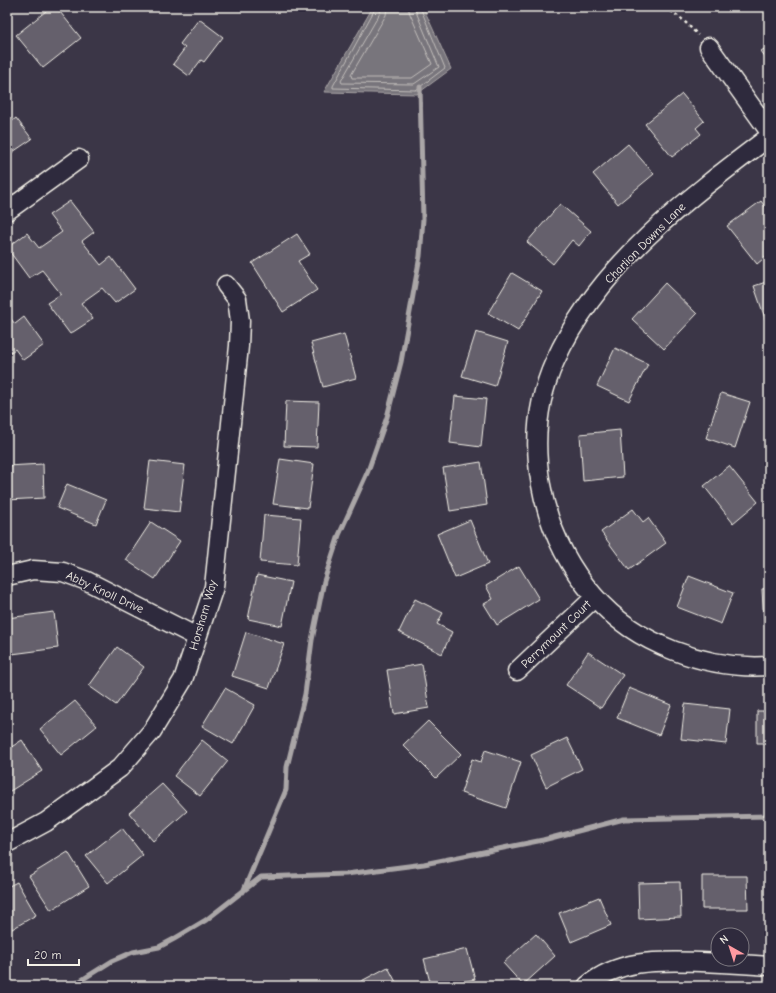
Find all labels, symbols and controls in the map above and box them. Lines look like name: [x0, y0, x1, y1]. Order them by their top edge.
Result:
street label: Charlion Downs Lane: [602, 200, 688, 286]
street label: Abby Knoll Drive: [64, 568, 146, 616]
street label: Horsham Way: [186, 578, 220, 652]
street label: Perrymount Court: [518, 597, 594, 671]
north arrow: [710, 927, 750, 967]
text: N: [717, 932, 731, 947]
scale bar: [28, 941, 79, 967]
text: 20 m: [34, 948, 62, 962]

